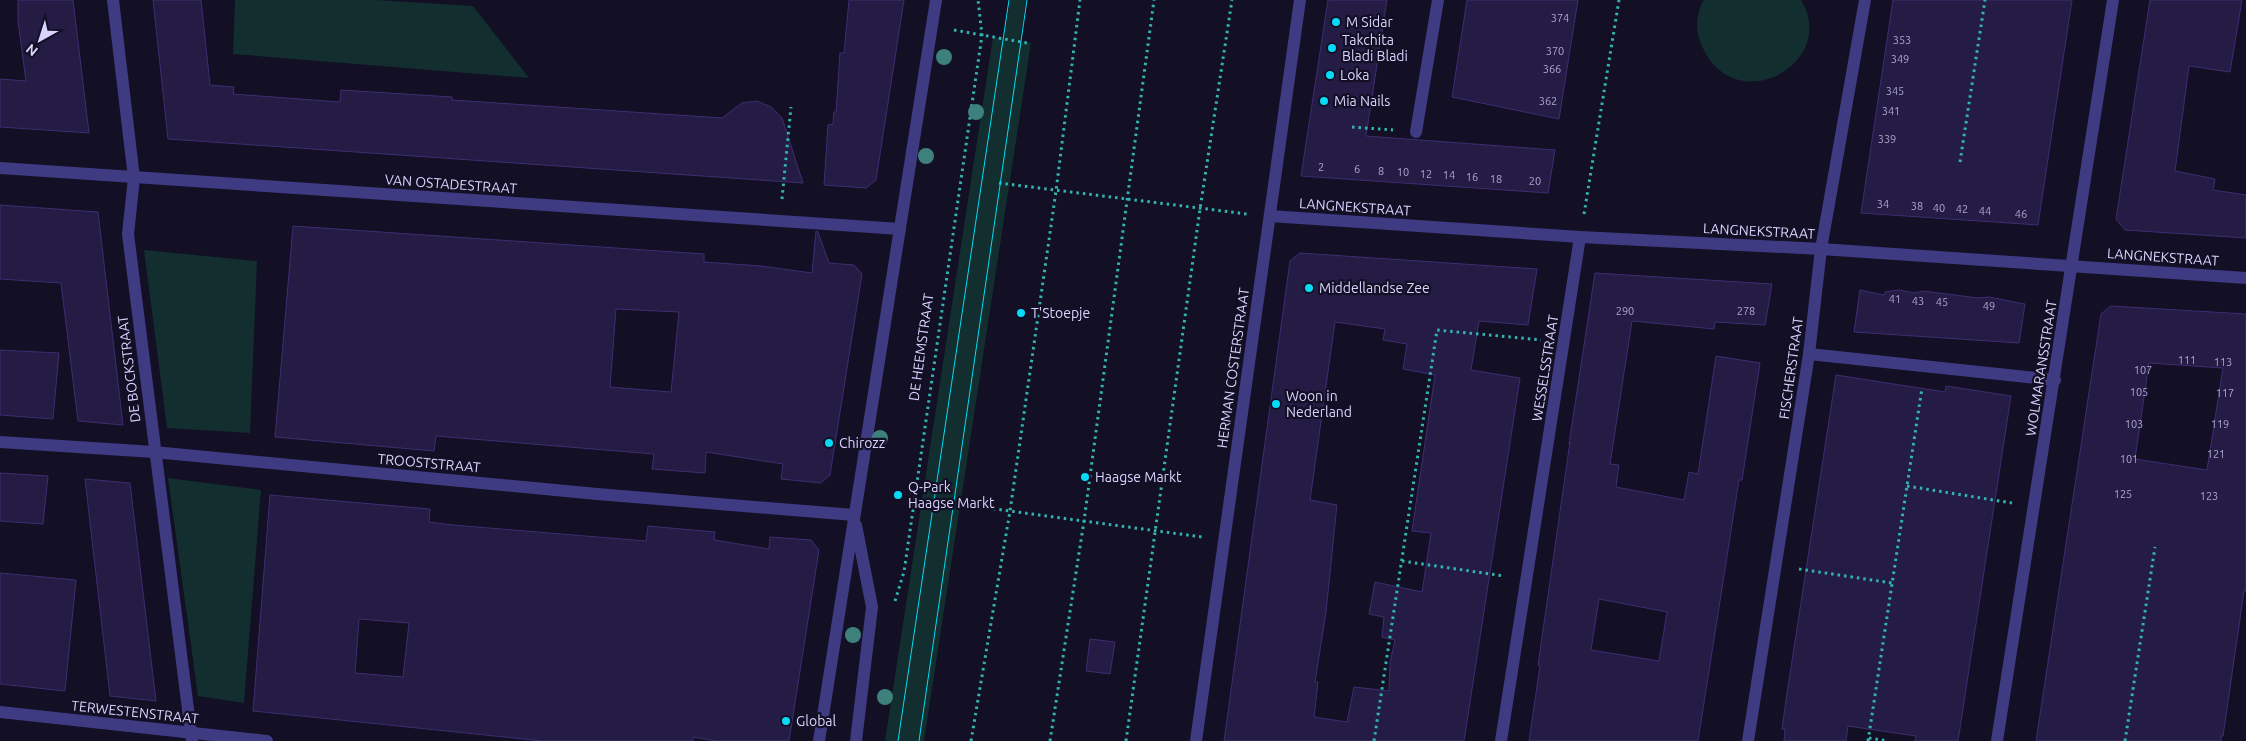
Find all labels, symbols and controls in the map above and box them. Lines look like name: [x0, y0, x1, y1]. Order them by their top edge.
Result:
house number: 374: [1551, 12, 1569, 24]
place label: M Sidar: [1346, 14, 1393, 30]
north arrow: [15, 15, 65, 65]
marker: M Sidar: [1330, 16, 1342, 28]
place label: Takchita Bladi Bladi: [1342, 32, 1408, 64]
house number: 353: [1893, 34, 1911, 46]
text: N: [23, 41, 41, 60]
marker: Takchita Bladi Bladi: [1326, 42, 1338, 54]
house number: 370: [1546, 45, 1564, 57]
house number: 349: [1891, 53, 1909, 65]
house number: 366: [1543, 63, 1561, 75]
place label: Loka: [1340, 67, 1370, 83]
marker: Loka: [1324, 69, 1336, 81]
house number: 345: [1886, 85, 1904, 97]
place label: Mia Nails: [1334, 93, 1390, 109]
marker: Mia Nails: [1318, 95, 1330, 107]
house number: 362: [1539, 95, 1557, 107]
house number: 341: [1882, 105, 1900, 117]
house number: 339: [1878, 133, 1896, 145]
house number: 2: [1318, 161, 1324, 173]
house number: 6: [1354, 163, 1360, 175]
house number: 8: [1378, 165, 1384, 177]
house number: 10: [1397, 166, 1409, 178]
house number: 12: [1420, 168, 1432, 180]
house number: 14: [1443, 169, 1455, 181]
street label: VAN OSTADESTRAAT: [384, 171, 518, 197]
house number: 16: [1466, 171, 1478, 183]
house number: 18: [1490, 173, 1502, 185]
house number: 20: [1529, 175, 1541, 187]
street label: LANGNEKSTRAAT: [1298, 195, 1412, 219]
house number: 34: [1877, 198, 1889, 210]
house number: 38: [1911, 200, 1923, 212]
house number: 40: [1933, 202, 1945, 214]
house number: 42: [1956, 203, 1968, 215]
house number: 44: [1979, 205, 1991, 217]
house number: 46: [2015, 208, 2027, 220]
street label: LANGNEKSTRAAT: [1703, 220, 1816, 242]
street label: LANGNEKSTRAAT: [2106, 245, 2220, 269]
place label: Middellandse Zee: [1319, 280, 1430, 296]
marker: Middellandse Zee: [1303, 282, 1315, 294]
street label: HERMAN COSTERSTRAAT: [1214, 287, 1252, 449]
street label: DE HEEMSTRAAT: [906, 292, 936, 402]
house number: 41: [1889, 293, 1901, 305]
house number: 43: [1912, 295, 1924, 307]
house number: 45: [1936, 296, 1948, 308]
street label: WOLMARANSSTRAAT: [2022, 299, 2060, 437]
house number: 49: [1983, 300, 1995, 312]
place label: T'Stoepje: [1031, 305, 1090, 321]
house number: 290: [1616, 305, 1634, 317]
house number: 278: [1737, 305, 1755, 317]
marker: T'Stoepje: [1015, 307, 1027, 319]
street label: WESSELSSTRAAT: [1529, 313, 1561, 423]
street label: DE BOCKSTRAAT: [114, 314, 144, 423]
street label: FISCHERSTRAAT: [1776, 316, 1806, 420]
house number: 111: [2178, 354, 2196, 366]
house number: 113: [2214, 356, 2232, 368]
house number: 107: [2134, 364, 2152, 376]
house number: 105: [2130, 386, 2148, 398]
house number: 117: [2216, 387, 2234, 399]
place label: Woon in Nederland: [1286, 388, 1352, 420]
marker: Woon in Nederland: [1270, 398, 1282, 410]
house number: 103: [2125, 418, 2143, 430]
house number: 119: [2211, 418, 2229, 430]
place label: Chirozz: [839, 435, 885, 451]
marker: Chirozz: [823, 437, 835, 449]
house number: 121: [2207, 448, 2225, 460]
street label: TROOSTSTRAAT: [377, 451, 481, 475]
house number: 101: [2120, 453, 2138, 465]
place label: Haagse Markt: [1095, 469, 1182, 485]
marker: Haagse Markt: [1079, 471, 1091, 483]
place label: Q-Park Haagse Markt: [908, 479, 995, 511]
house number: 125: [2114, 488, 2132, 500]
marker: Q-Park Haagse Markt: [892, 489, 904, 501]
house number: 123: [2200, 490, 2218, 502]
street label: TERWESTENSTRAAT: [71, 697, 200, 727]
place label: Global: [796, 713, 837, 729]
marker: Global: [780, 715, 792, 727]

